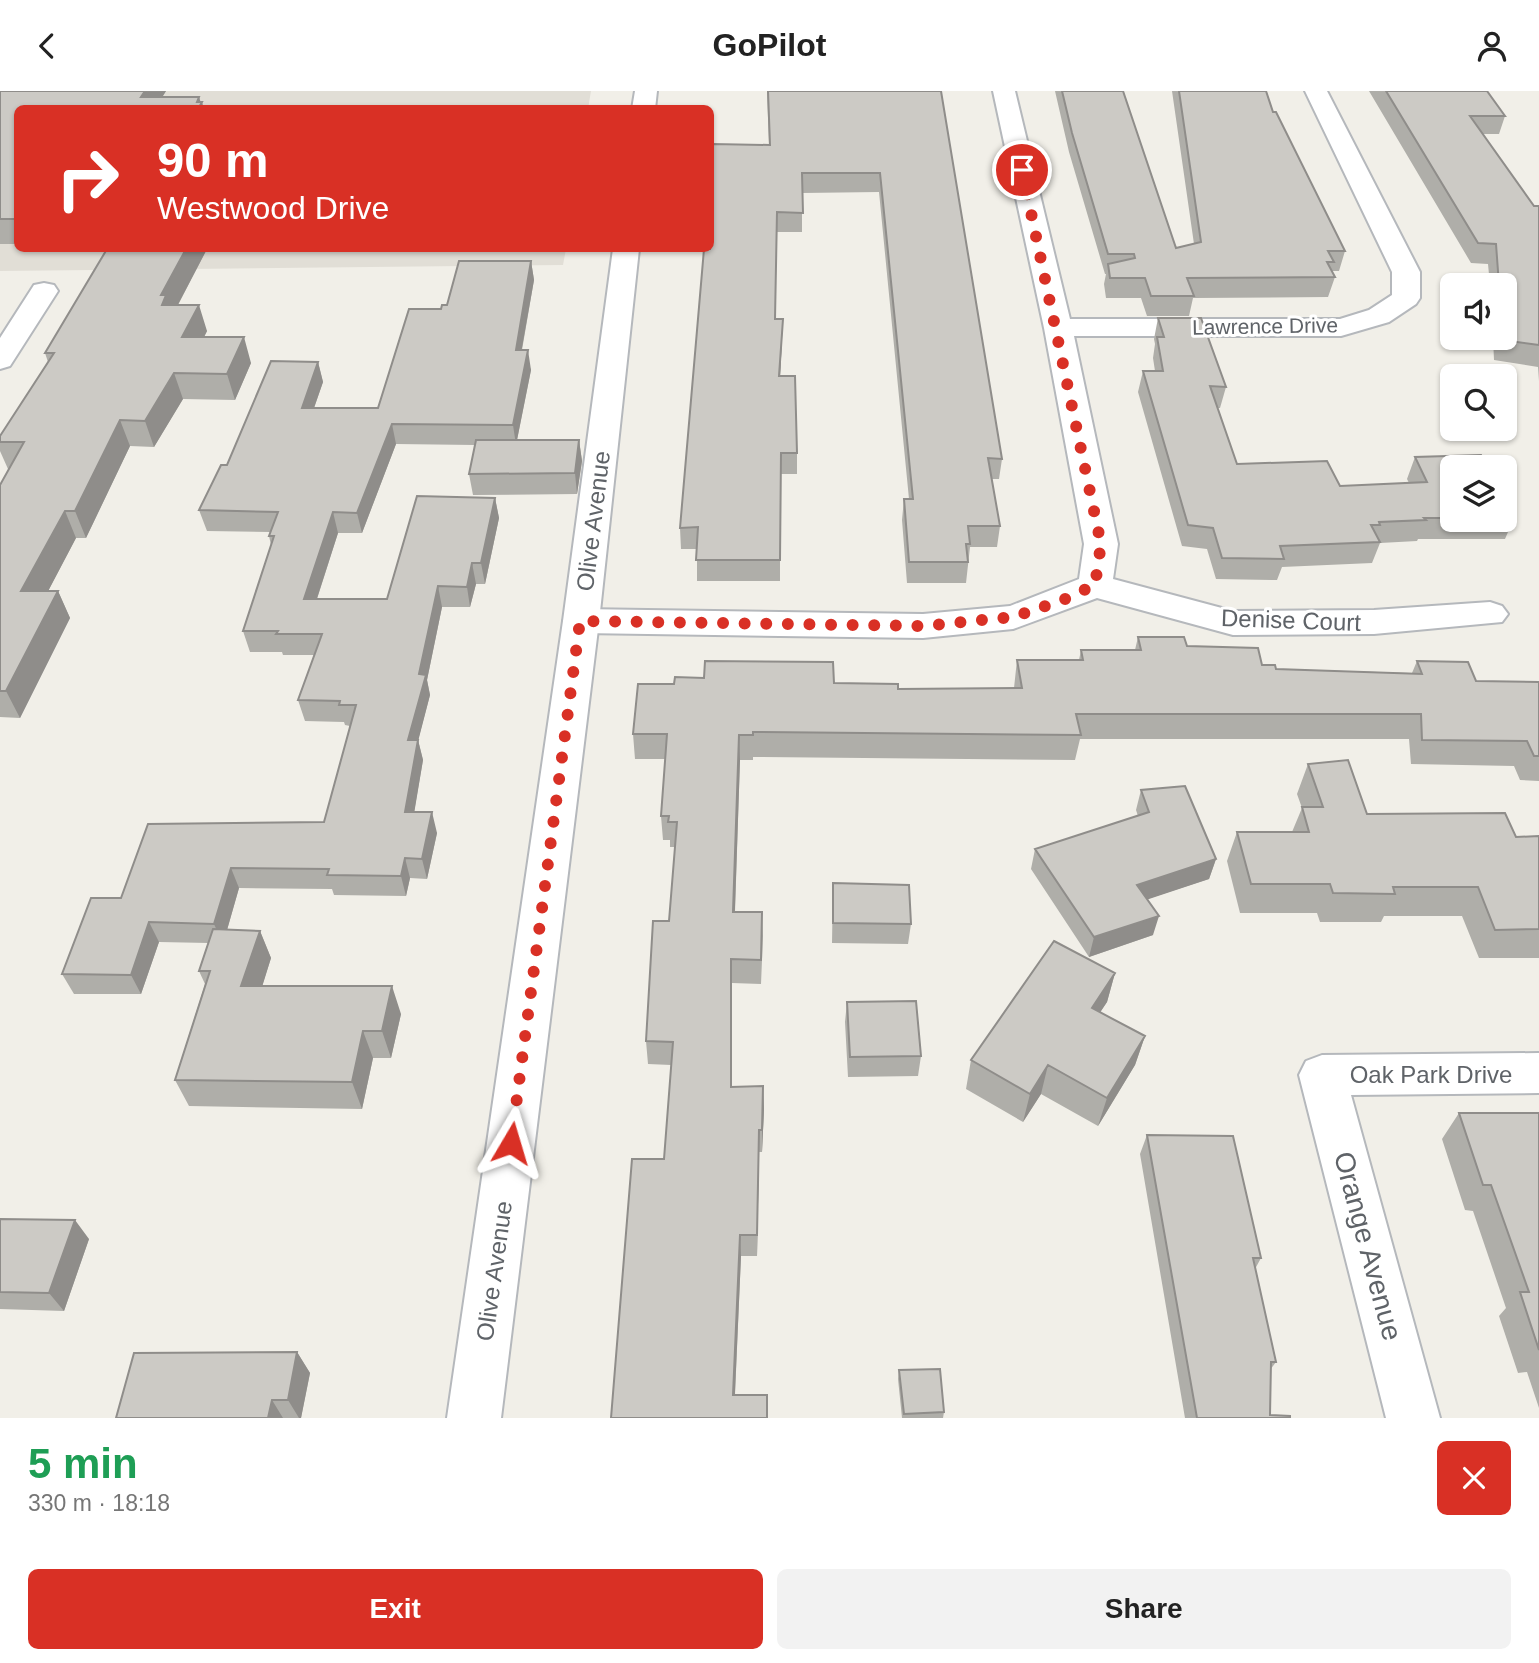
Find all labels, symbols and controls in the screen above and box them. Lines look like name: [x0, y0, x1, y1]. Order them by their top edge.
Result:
icon: back: [28, 27, 66, 65]
text: GoPilot: [713, 27, 826, 63]
icon: person: [1473, 27, 1511, 65]
icon: right: [42, 133, 133, 224]
text: 90 m: [157, 133, 269, 187]
pin: [992, 140, 1052, 200]
icon: arrive: [1003, 151, 1041, 189]
text: Westwood Drive: [157, 190, 389, 226]
map controls: [1440, 273, 1517, 532]
button: sound: [1440, 273, 1517, 350]
street label: Lawrence Drive: [1192, 313, 1338, 339]
button: search: [1440, 364, 1517, 441]
street label: Olive Avenue: [571, 449, 615, 593]
button: layers: [1440, 455, 1517, 532]
street label: Denise Court: [1221, 604, 1362, 636]
street label: Oak Park Drive: [1350, 1061, 1512, 1088]
position arrow: [474, 1106, 548, 1180]
street label: Orange Avenue: [1328, 1148, 1408, 1344]
street label: Olive Avenue: [471, 1199, 517, 1343]
text: 5 min: [28, 1440, 138, 1487]
button: close: [1437, 1441, 1511, 1515]
text: 330 m · 18:18: [28, 1490, 170, 1516]
button: Exit: [28, 1569, 763, 1649]
button: Share: [777, 1569, 1511, 1649]

